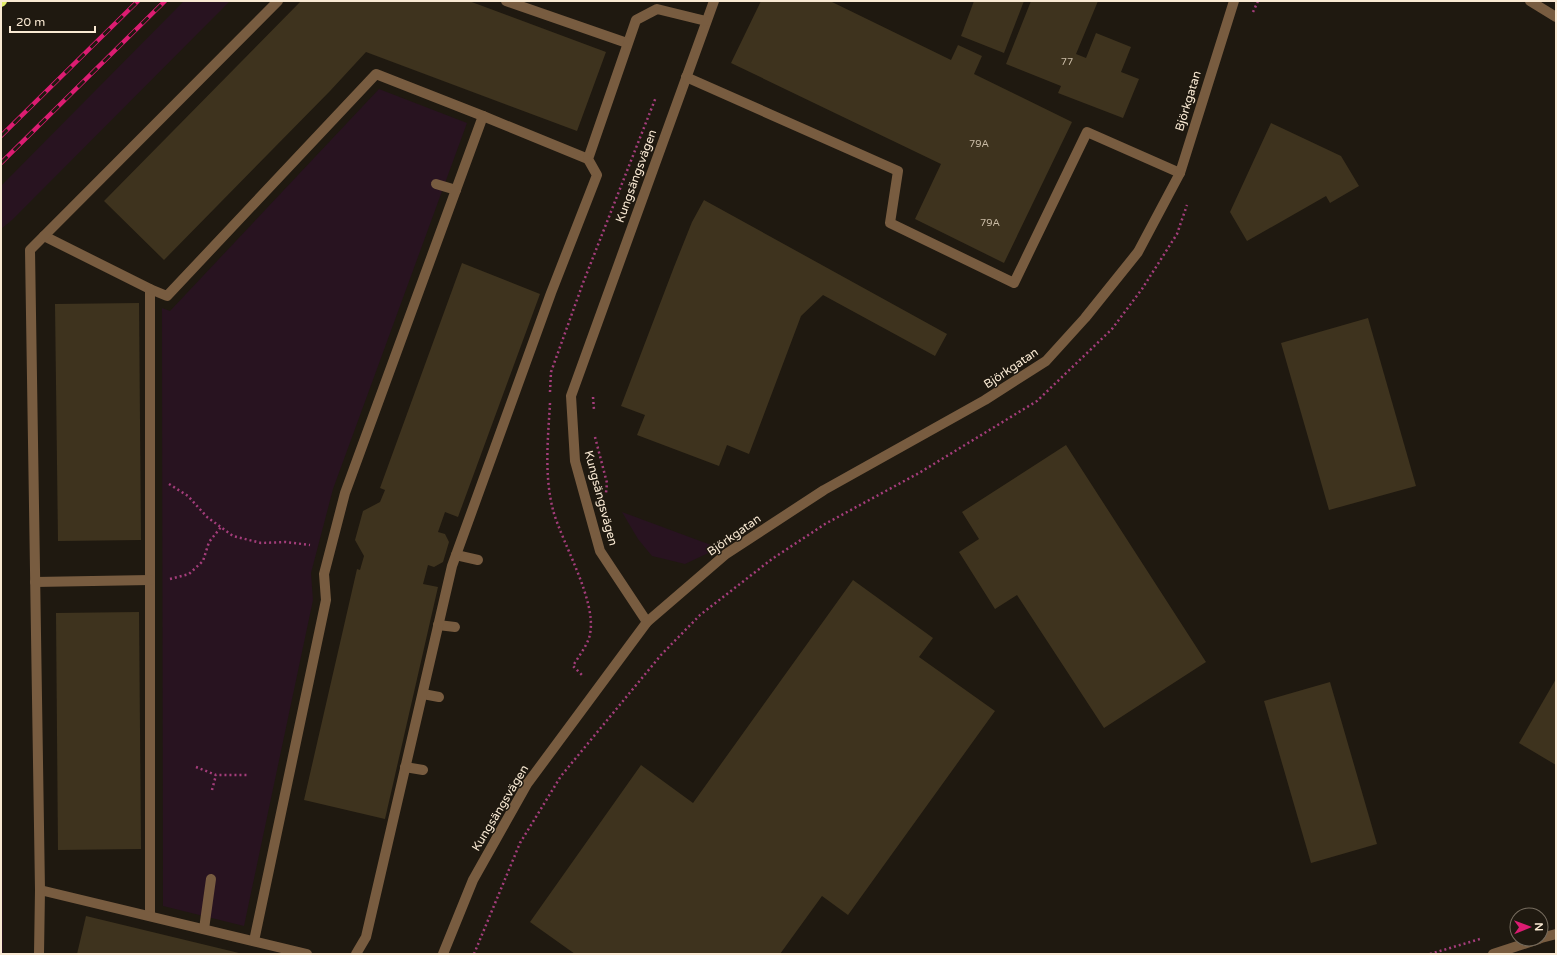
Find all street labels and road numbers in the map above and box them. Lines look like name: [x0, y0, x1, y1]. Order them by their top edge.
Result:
street label: Björkgatan: [1172, 69, 1204, 133]
street label: Kungsängsvägen: [613, 128, 659, 224]
street label: Björkgatan: [981, 345, 1041, 391]
street label: Kungsängsvägen: [582, 449, 620, 547]
street label: Björkgatan: [704, 511, 764, 559]
street label: Kungsängsvägen: [469, 762, 531, 854]

